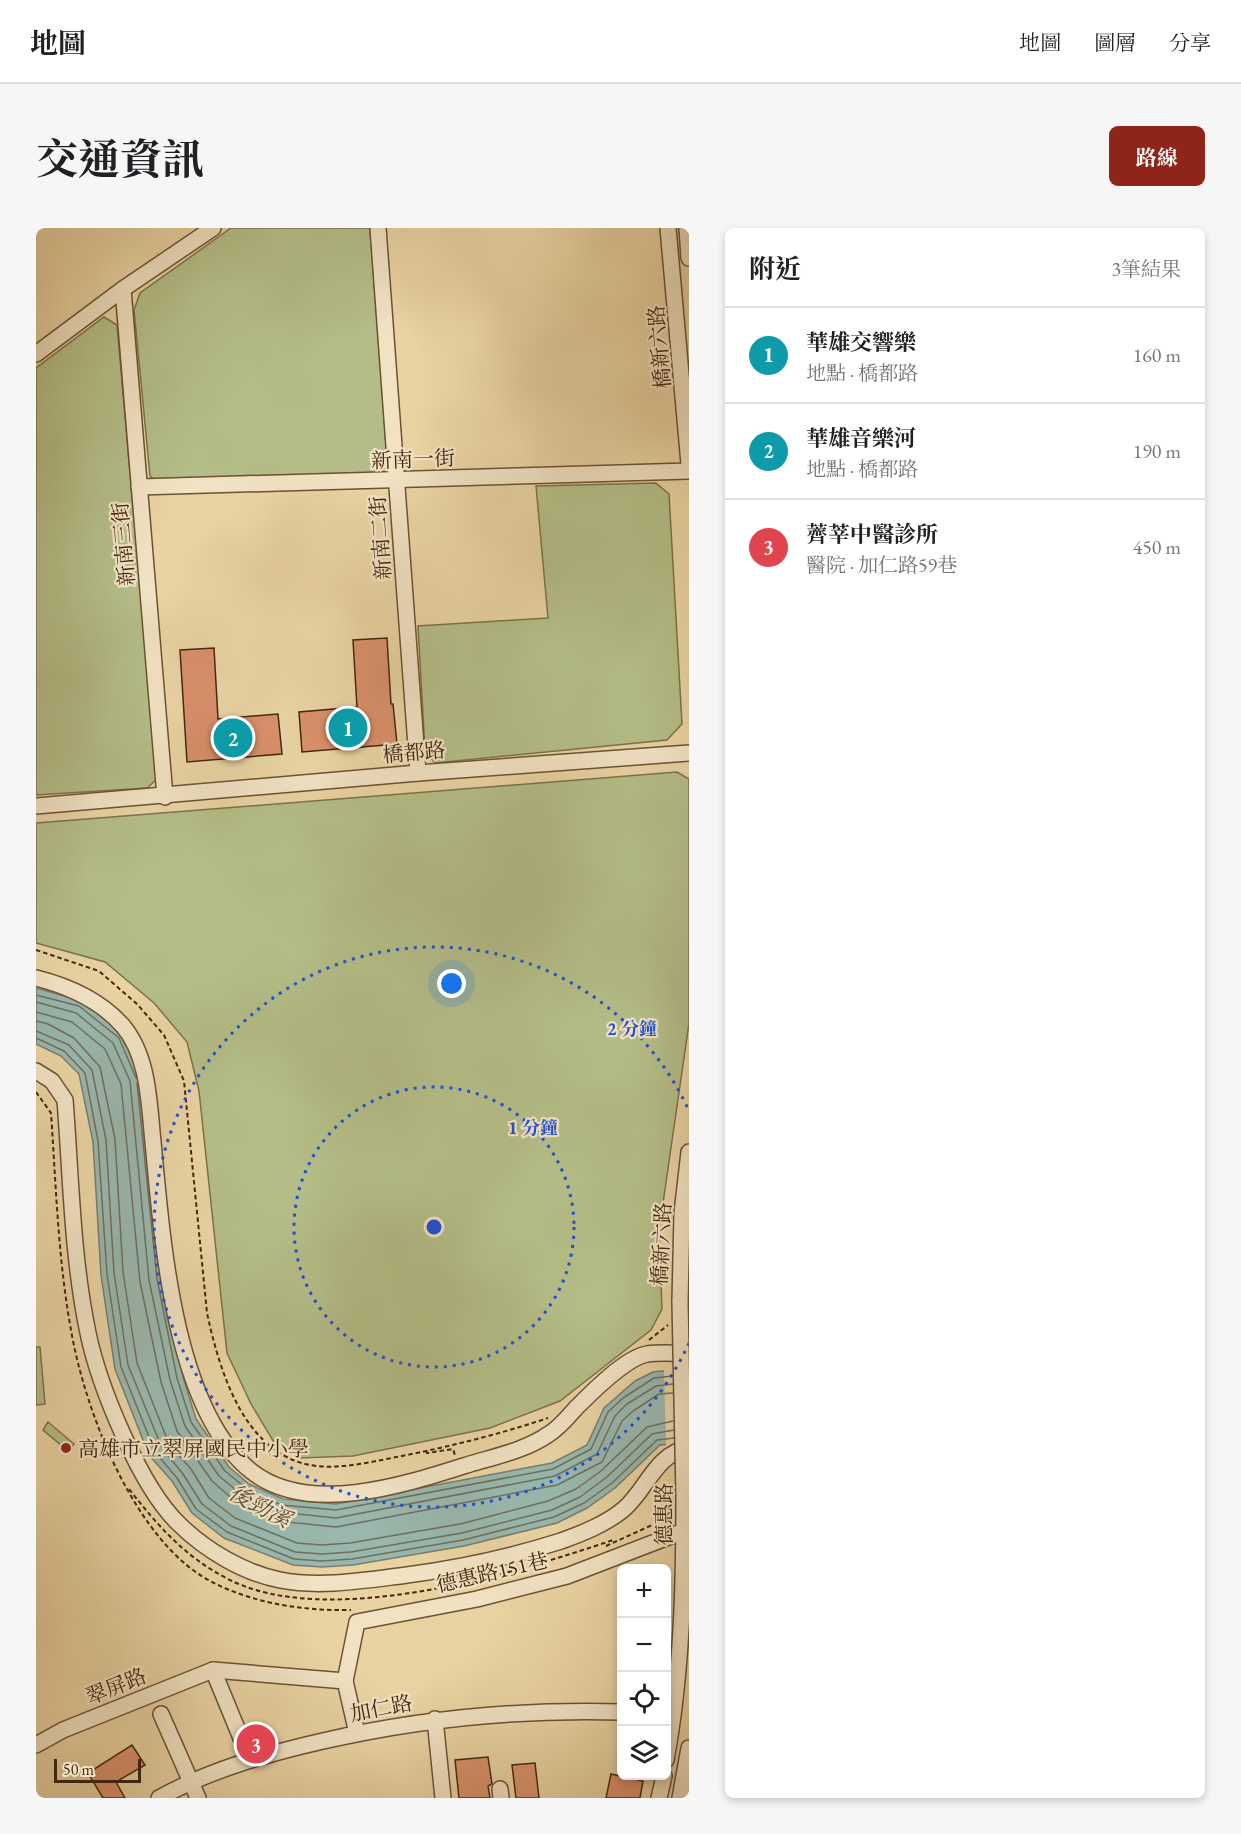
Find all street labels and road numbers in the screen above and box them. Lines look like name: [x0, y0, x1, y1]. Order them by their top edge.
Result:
street label: 橋新六路: [642, 304, 676, 390]
street label: 新南一街: [371, 444, 455, 474]
street label: 新南二街: [364, 495, 396, 581]
street label: 新南三街: [106, 501, 140, 587]
street label: 橋都路: [381, 736, 447, 768]
street label: 橋新六路: [645, 1201, 677, 1287]
street label: 德惠路: [650, 1483, 677, 1546]
street label: 德惠路151巷: [433, 1546, 551, 1598]
street label: 翠屏路: [82, 1662, 150, 1710]
street label: 加仁路: [348, 1689, 414, 1727]

